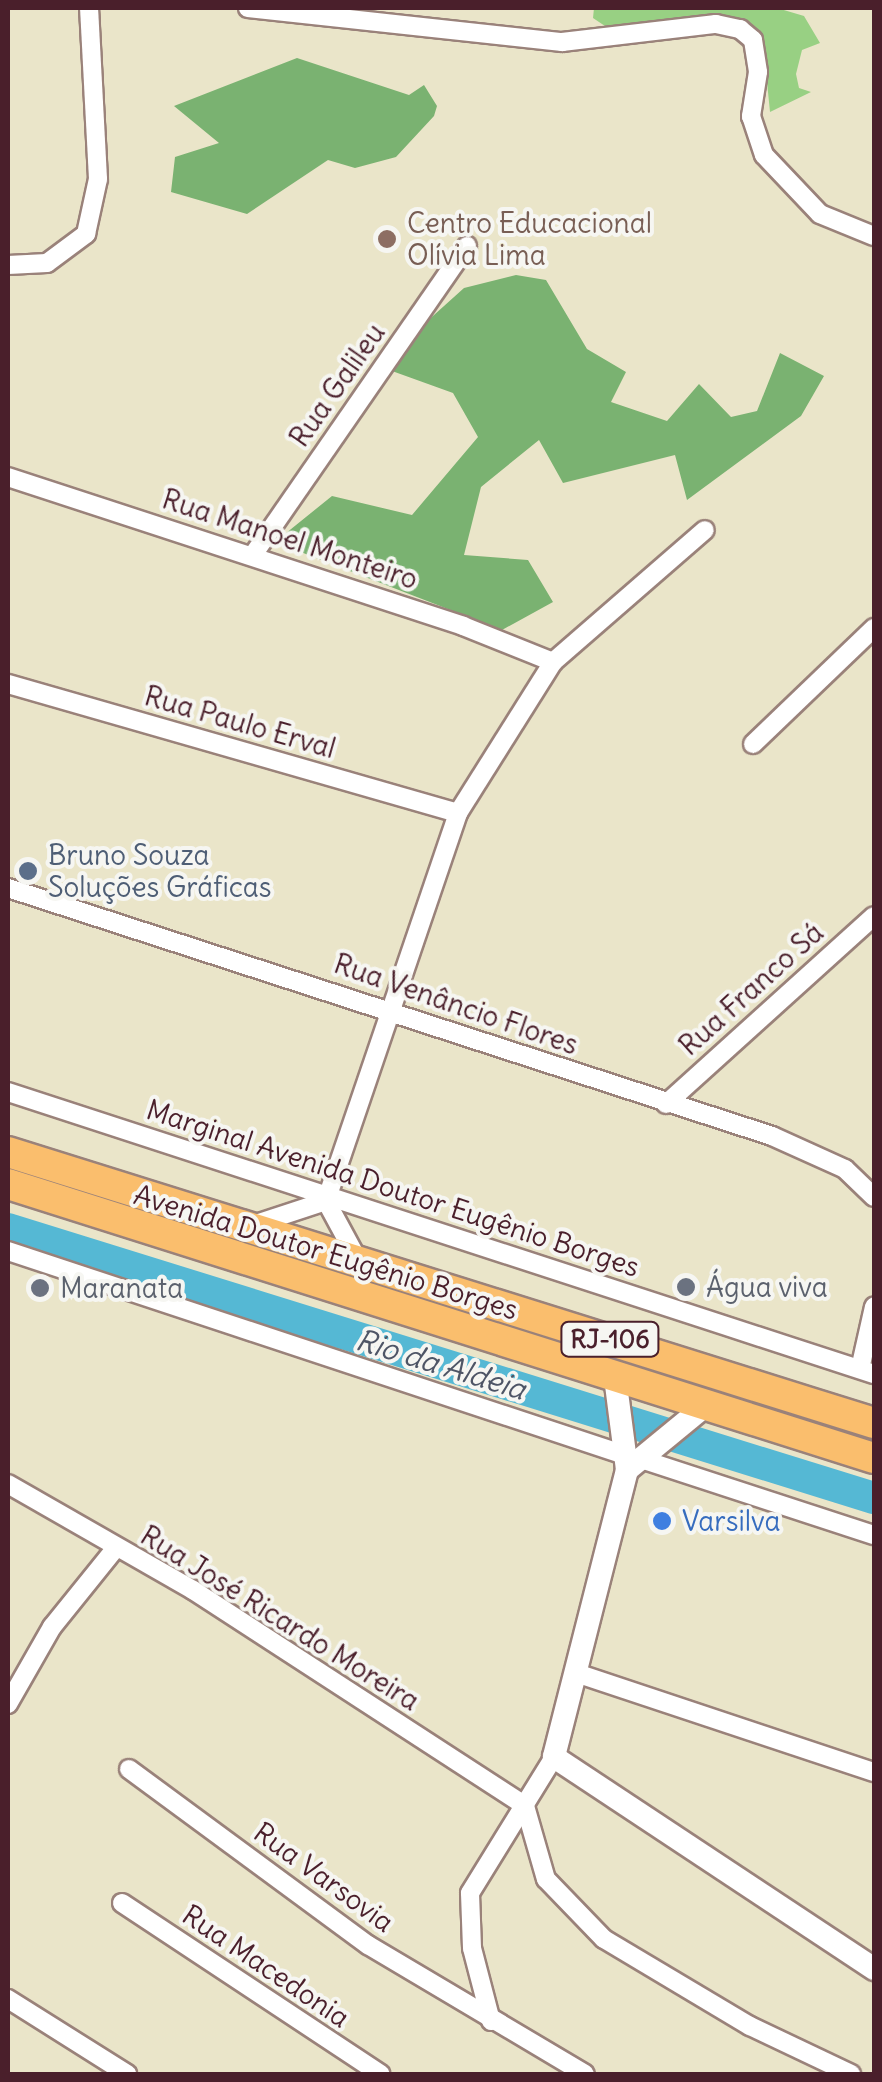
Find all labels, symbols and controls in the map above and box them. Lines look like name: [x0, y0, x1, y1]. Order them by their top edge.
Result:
place label: Centro Educacional Olívia Lima: [407, 206, 652, 272]
marker: Centro Educacional Olívia Lima: [376, 228, 398, 250]
street label: Rua Galileu: [282, 317, 392, 453]
street label: Rua Manoel Monteiro: [158, 482, 422, 596]
street label: Rua Paulo Erval: [141, 679, 339, 765]
place label: Bruno Souza Soluções Gráficas: [48, 838, 272, 904]
marker: Bruno Souza Soluções Gráficas: [17, 860, 39, 882]
street label: Rua Franco Sá: [672, 915, 830, 1063]
street label: Rua Venâncio Flores: [330, 947, 582, 1061]
street label: Marginal Avenida Doutor Eugênio Borges: [142, 1092, 644, 1284]
street label: Avenida Doutor Eugênio Borges: [130, 1177, 522, 1327]
place label: Água viva: [706, 1270, 828, 1304]
place label: Maranata: [60, 1271, 183, 1305]
marker: Água viva: [675, 1276, 697, 1298]
marker: Maranata: [29, 1277, 51, 1299]
road number: RJ-106: [560, 1319, 660, 1359]
water label: Rio da Aldeia: [352, 1321, 530, 1407]
place label: Varsilva: [682, 1504, 780, 1538]
marker: Varsilva: [651, 1510, 673, 1532]
street label: Rua José Ricardo Moreira: [134, 1518, 426, 1718]
street label: Rua Varsovia: [248, 1815, 400, 1939]
street label: Rua Macedonia: [176, 1898, 356, 2034]

